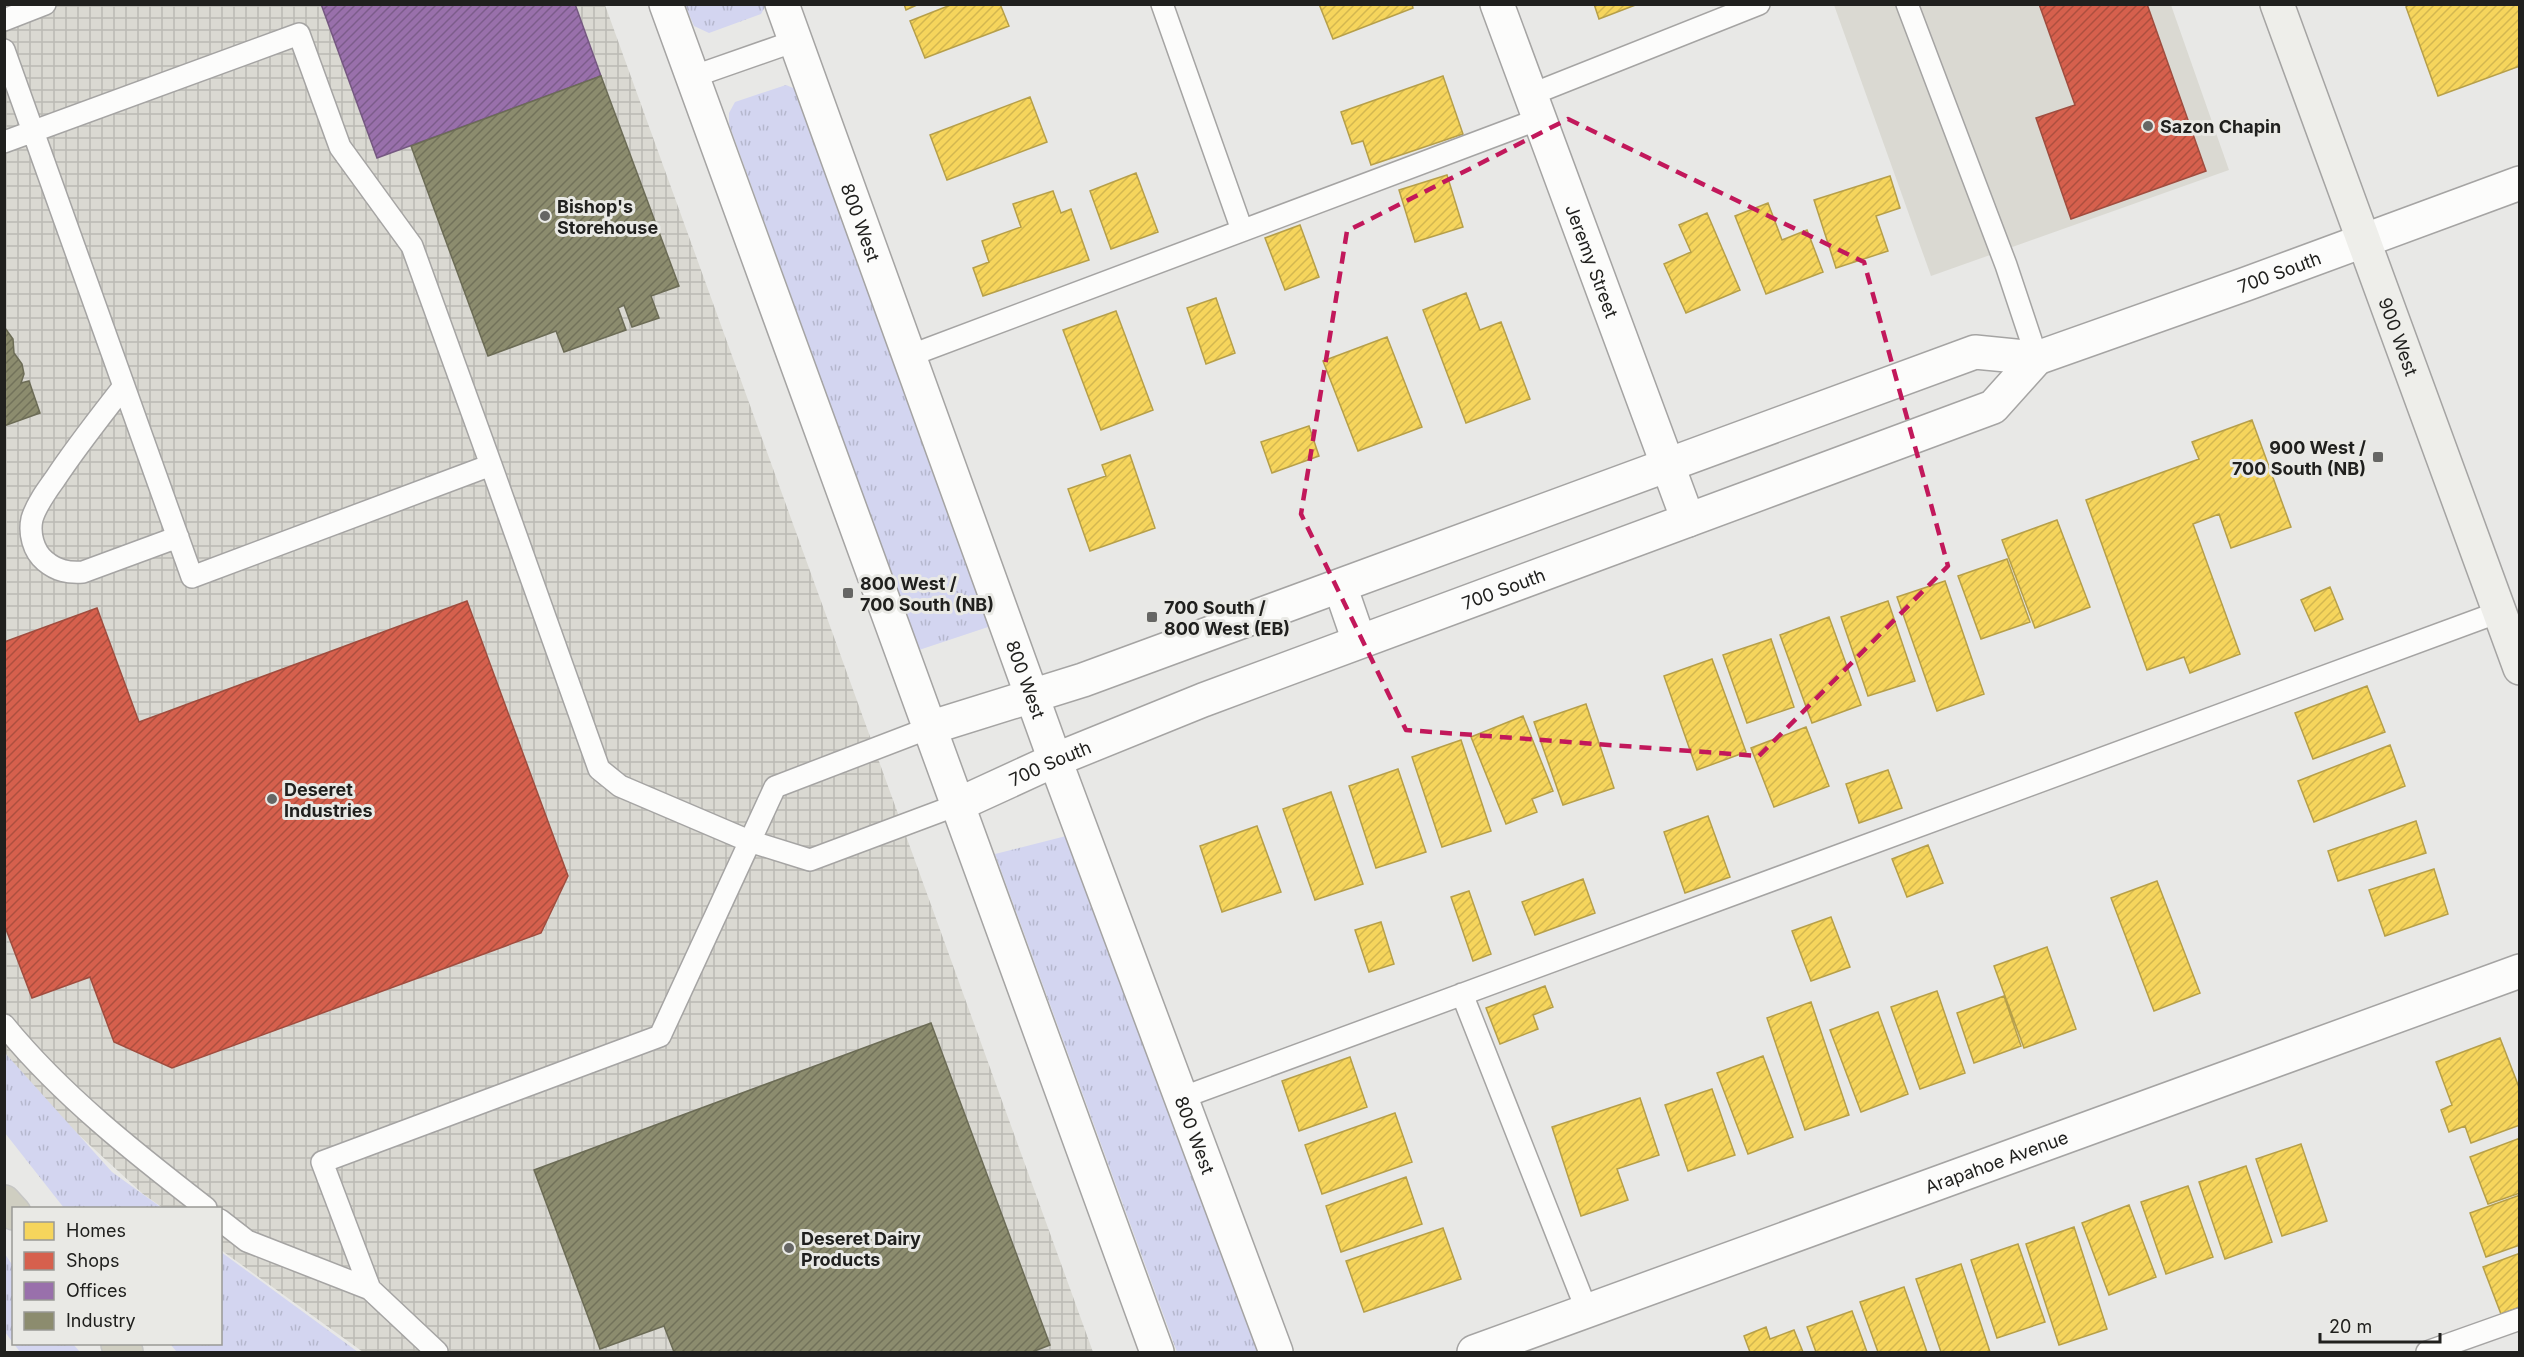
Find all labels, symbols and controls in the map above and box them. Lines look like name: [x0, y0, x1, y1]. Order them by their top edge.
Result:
place label: Sazon Chapin: [2160, 116, 2281, 137]
marker: Sazon Chapin: [2141, 119, 2155, 133]
street label: 800 West: [837, 180, 885, 264]
place label: Bishop's Storehouse: [557, 196, 658, 238]
street label: Jeremy Street: [1562, 201, 1623, 321]
marker: Bishop's Storehouse: [538, 209, 552, 223]
street label: 700 South: [2235, 247, 2324, 297]
street label: 900 West: [2375, 294, 2423, 379]
place label: 900 West / 700 South (NB): [2232, 437, 2366, 479]
marker: 900 West / 700 South (NB): [2371, 450, 2385, 464]
street label: 700 South: [1459, 564, 1548, 614]
place label: 800 West / 700 South (NB): [860, 573, 994, 615]
marker: 800 West / 700 South (NB): [841, 586, 855, 600]
place label: 700 South / 800 West (EB): [1164, 597, 1290, 639]
marker: 700 South / 800 West (EB): [1145, 610, 1159, 624]
street label: 800 West: [1002, 637, 1050, 721]
street label: 700 South: [1006, 736, 1094, 790]
place label: Deseret Industries: [284, 779, 373, 821]
marker: Deseret Industries: [265, 792, 279, 806]
street label: 800 West: [1171, 1093, 1219, 1177]
street label: Arapahoe Avenue: [1922, 1126, 2071, 1197]
legend: [12, 1207, 222, 1345]
text: Homes: [66, 1220, 126, 1241]
place label: Deseret Dairy Products: [801, 1228, 921, 1270]
marker: Deseret Dairy Products: [782, 1241, 796, 1255]
text: Shops: [66, 1250, 120, 1271]
text: Offices: [66, 1280, 127, 1301]
scale bar: [2320, 1306, 2440, 1344]
text: Industry: [66, 1310, 136, 1331]
text: 20 m: [2329, 1316, 2372, 1337]

